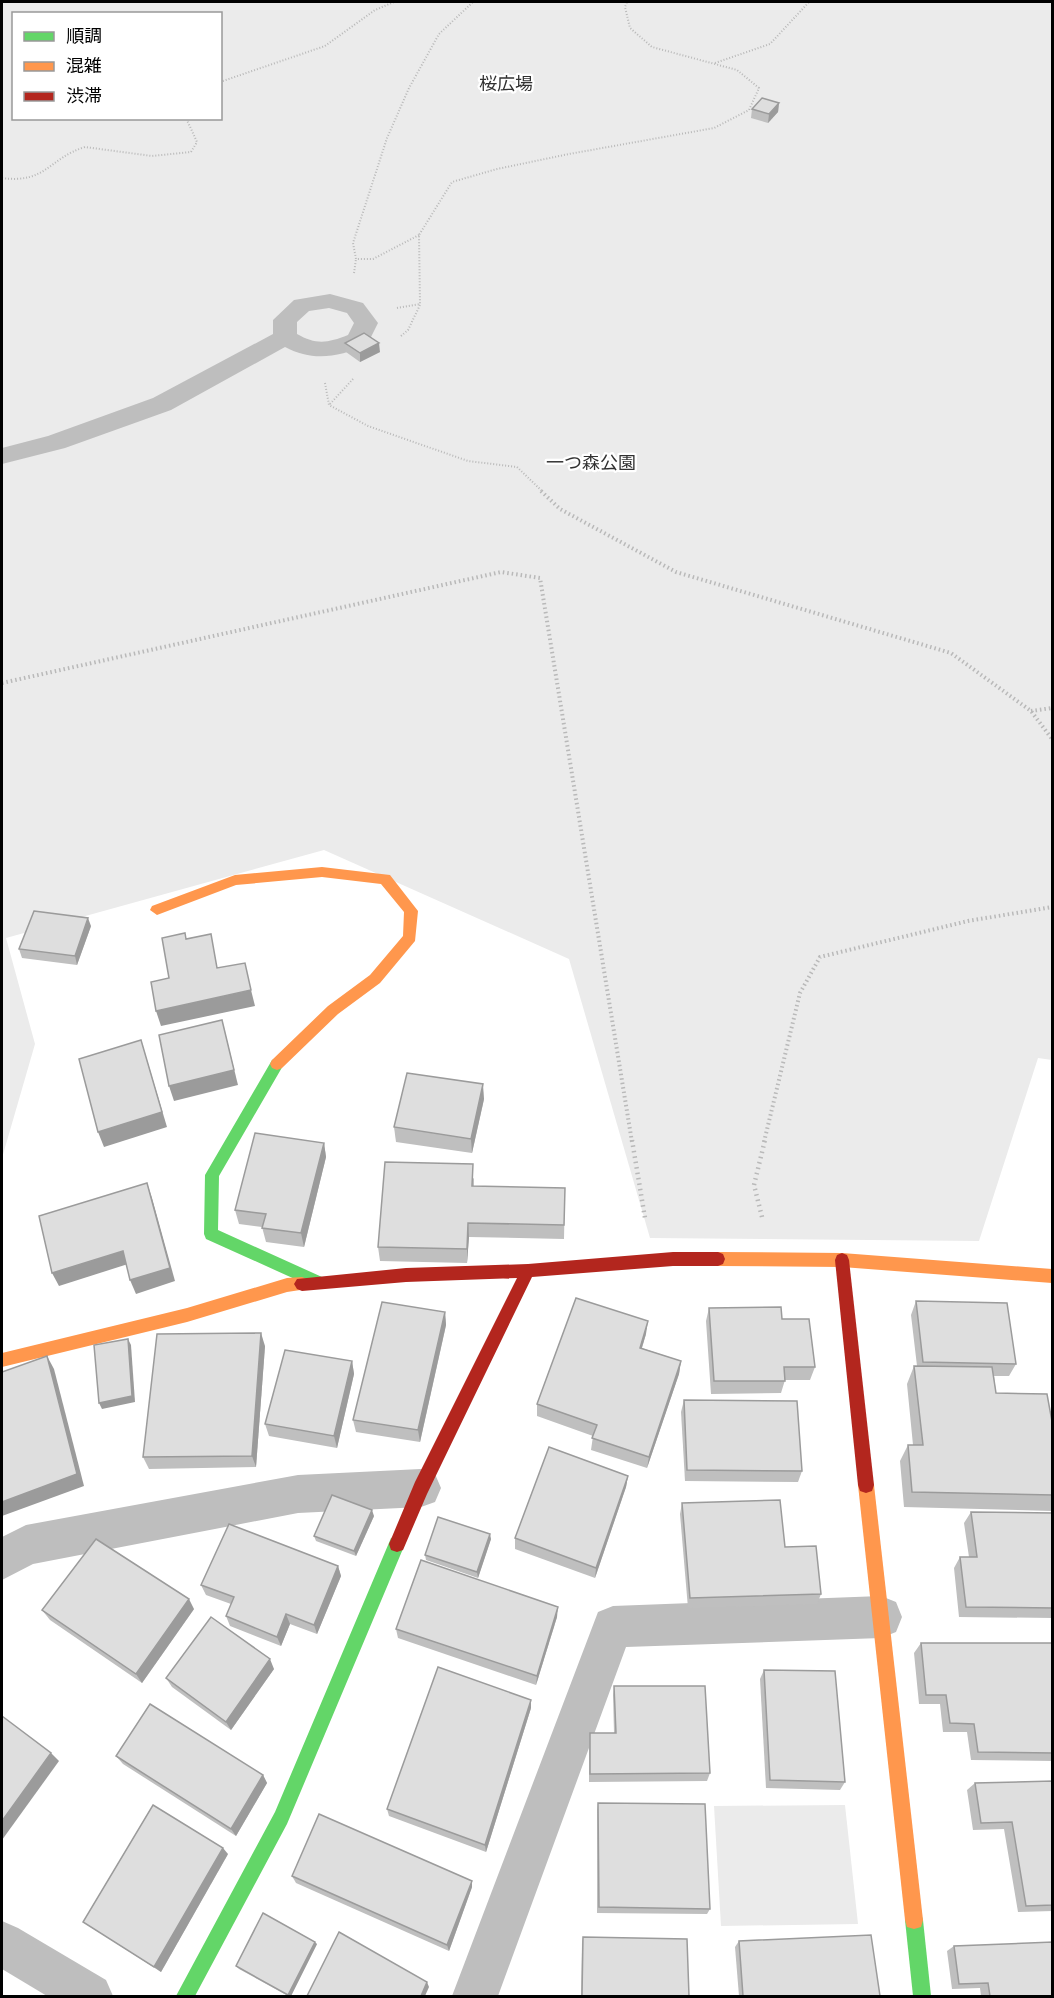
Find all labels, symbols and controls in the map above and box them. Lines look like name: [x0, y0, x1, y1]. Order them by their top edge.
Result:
legend: [12, 12, 222, 120]
text: 順調: [66, 24, 102, 46]
text: 混雑: [66, 54, 102, 76]
park label: 桜広場: [479, 72, 533, 94]
text: 渋滞: [66, 84, 102, 106]
park label: 一つ森公園: [546, 451, 636, 473]

